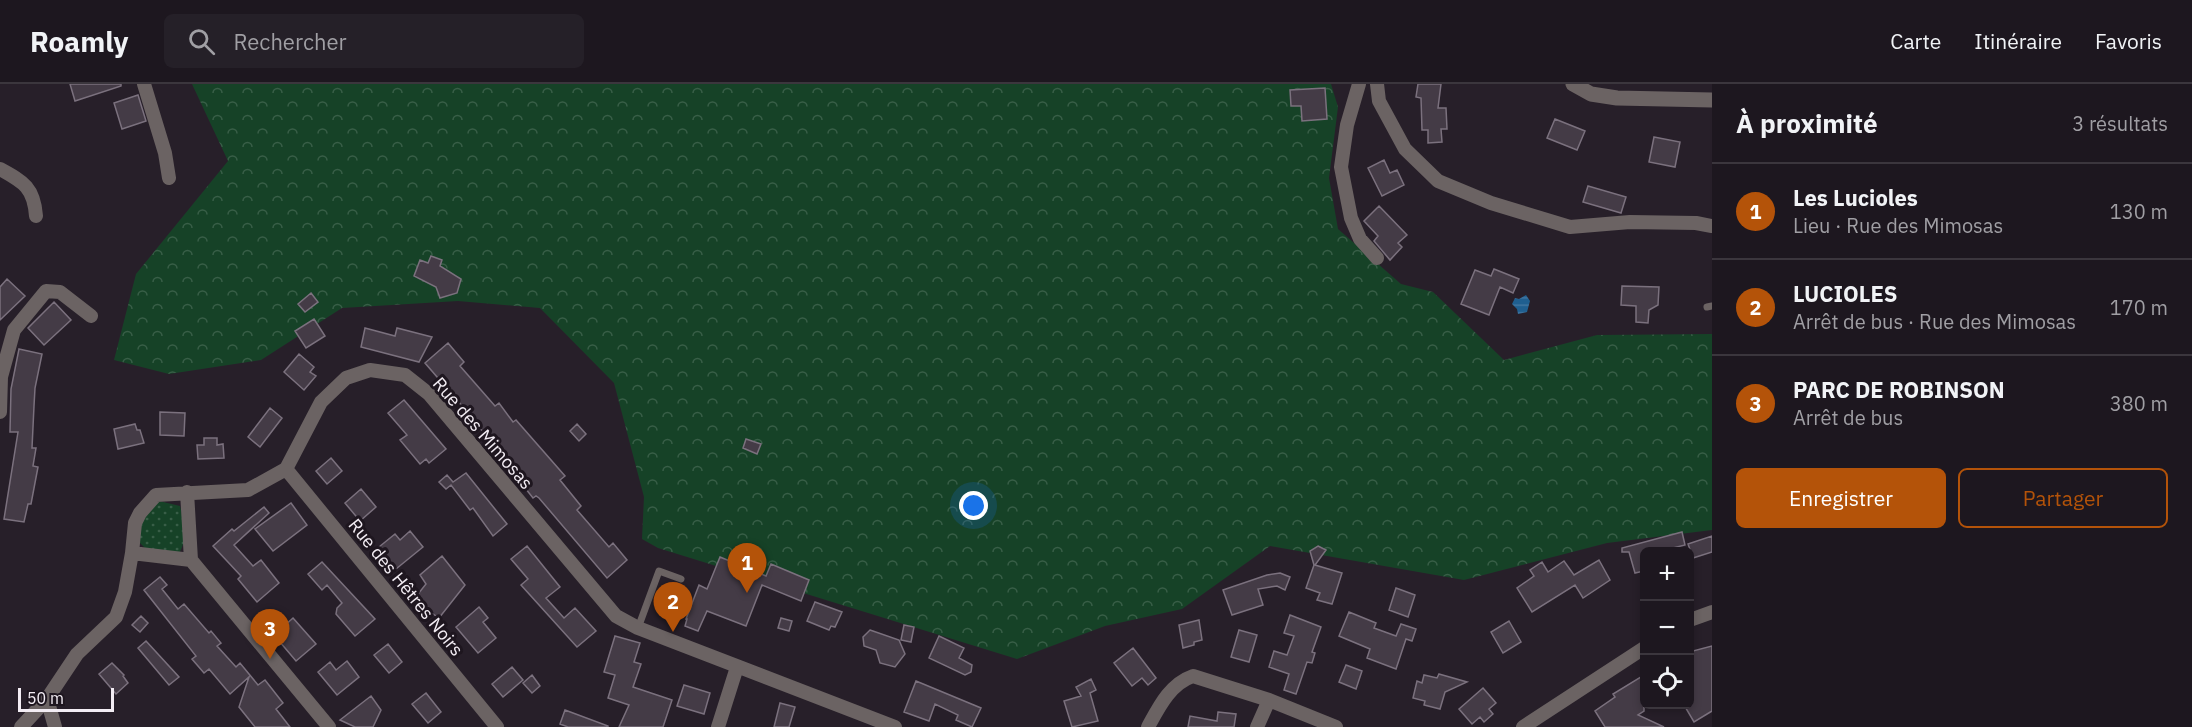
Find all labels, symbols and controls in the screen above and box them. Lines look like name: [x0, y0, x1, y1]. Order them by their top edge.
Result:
search box: [164, 14, 584, 68]
text: Roamly: [30, 23, 128, 60]
icon: search: [185, 25, 218, 58]
text: Rechercher: [233, 27, 347, 56]
text: Carte: [1890, 27, 1941, 55]
text: Itinéraire: [1974, 27, 2062, 55]
text: Favoris: [2095, 27, 2162, 55]
text: À proximité: [1736, 106, 1878, 140]
text: 3 résultats: [2072, 110, 2168, 137]
text: Les Lucioles: [1793, 183, 1918, 212]
text: 1: [1750, 198, 1762, 225]
text: 130 m: [2110, 198, 2168, 225]
text: Lieu · Rue des Mimosas: [1793, 212, 2003, 239]
text: LUCIOLES: [1793, 279, 1897, 308]
text: 2: [1750, 294, 1762, 321]
text: 170 m: [2110, 294, 2168, 321]
text: Arrêt de bus · Rue des Mimosas: [1793, 308, 2076, 335]
street label: Rue des Mimosas: [428, 372, 538, 494]
text: PARC DE ROBINSON: [1793, 375, 2005, 404]
text: 3: [1750, 390, 1762, 417]
text: 380 m: [2110, 390, 2168, 417]
text: Arrêt de bus: [1793, 404, 1903, 431]
button: Enregistrer: [1736, 468, 1946, 528]
button: Partager: [1958, 468, 2168, 528]
your location: [959, 491, 988, 520]
street label: Rue des Hêtres Noirs: [343, 514, 469, 660]
pin: 1: [728, 544, 766, 593]
map controls: [1640, 547, 1694, 709]
button: +: [1640, 547, 1694, 601]
pin: 2: [654, 582, 692, 632]
button: −: [1640, 601, 1694, 655]
pin: 3: [250, 610, 290, 659]
button: locate: [1640, 655, 1694, 709]
scale bar: [18, 685, 114, 712]
text: 50 m: [27, 688, 64, 708]

